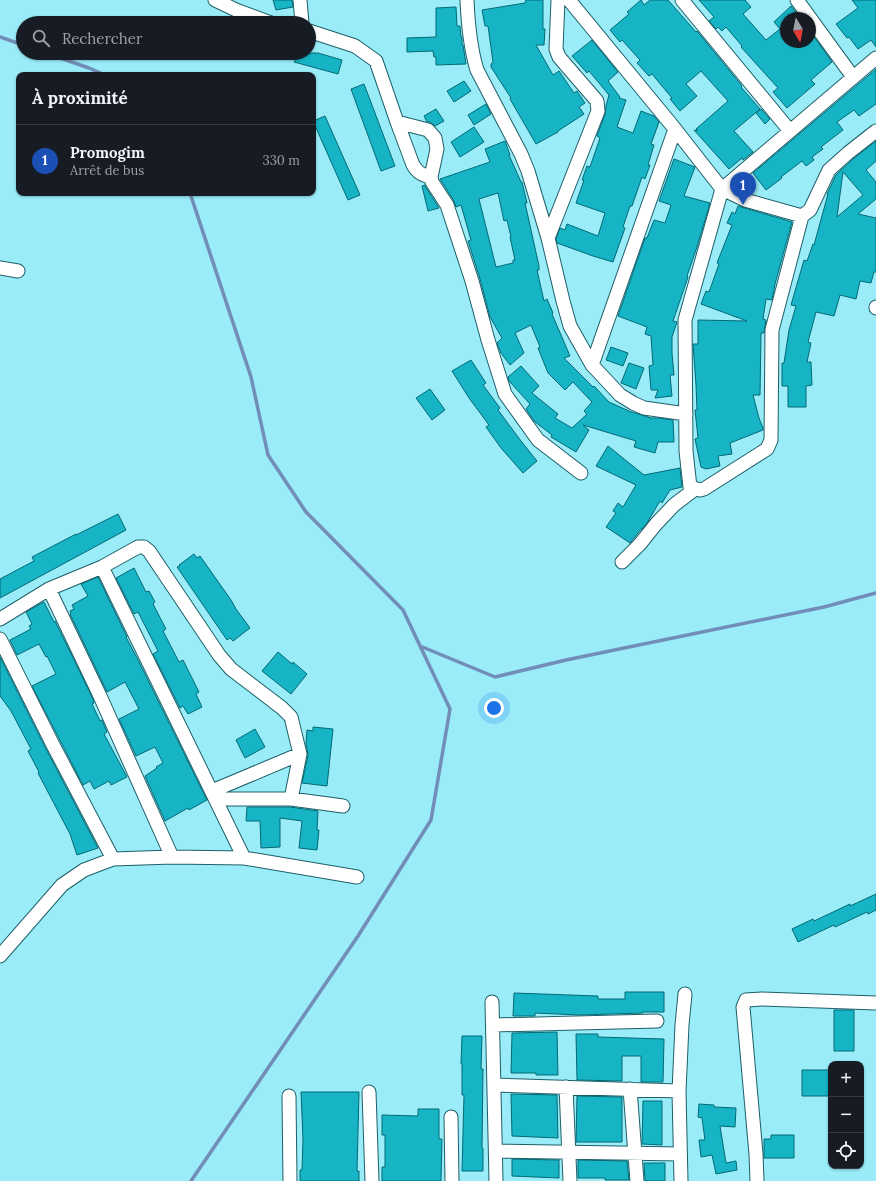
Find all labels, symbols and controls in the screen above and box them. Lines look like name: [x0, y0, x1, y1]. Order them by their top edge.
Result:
north arrow: [780, 12, 816, 48]
search box: [16, 16, 316, 60]
icon: search: [30, 27, 52, 49]
text: Rechercher: [62, 29, 142, 48]
text: À proximité: [32, 87, 128, 109]
text: Promogim: [70, 143, 145, 162]
text: 1: [42, 152, 48, 169]
text: 330 m: [262, 152, 300, 169]
text: Arrêt de bus: [70, 162, 144, 179]
pin: 1: [730, 172, 756, 205]
your location: [484, 698, 504, 718]
map controls: [828, 1061, 864, 1169]
button: +: [828, 1061, 864, 1097]
button: −: [828, 1097, 864, 1133]
button: locate: [828, 1133, 864, 1169]

